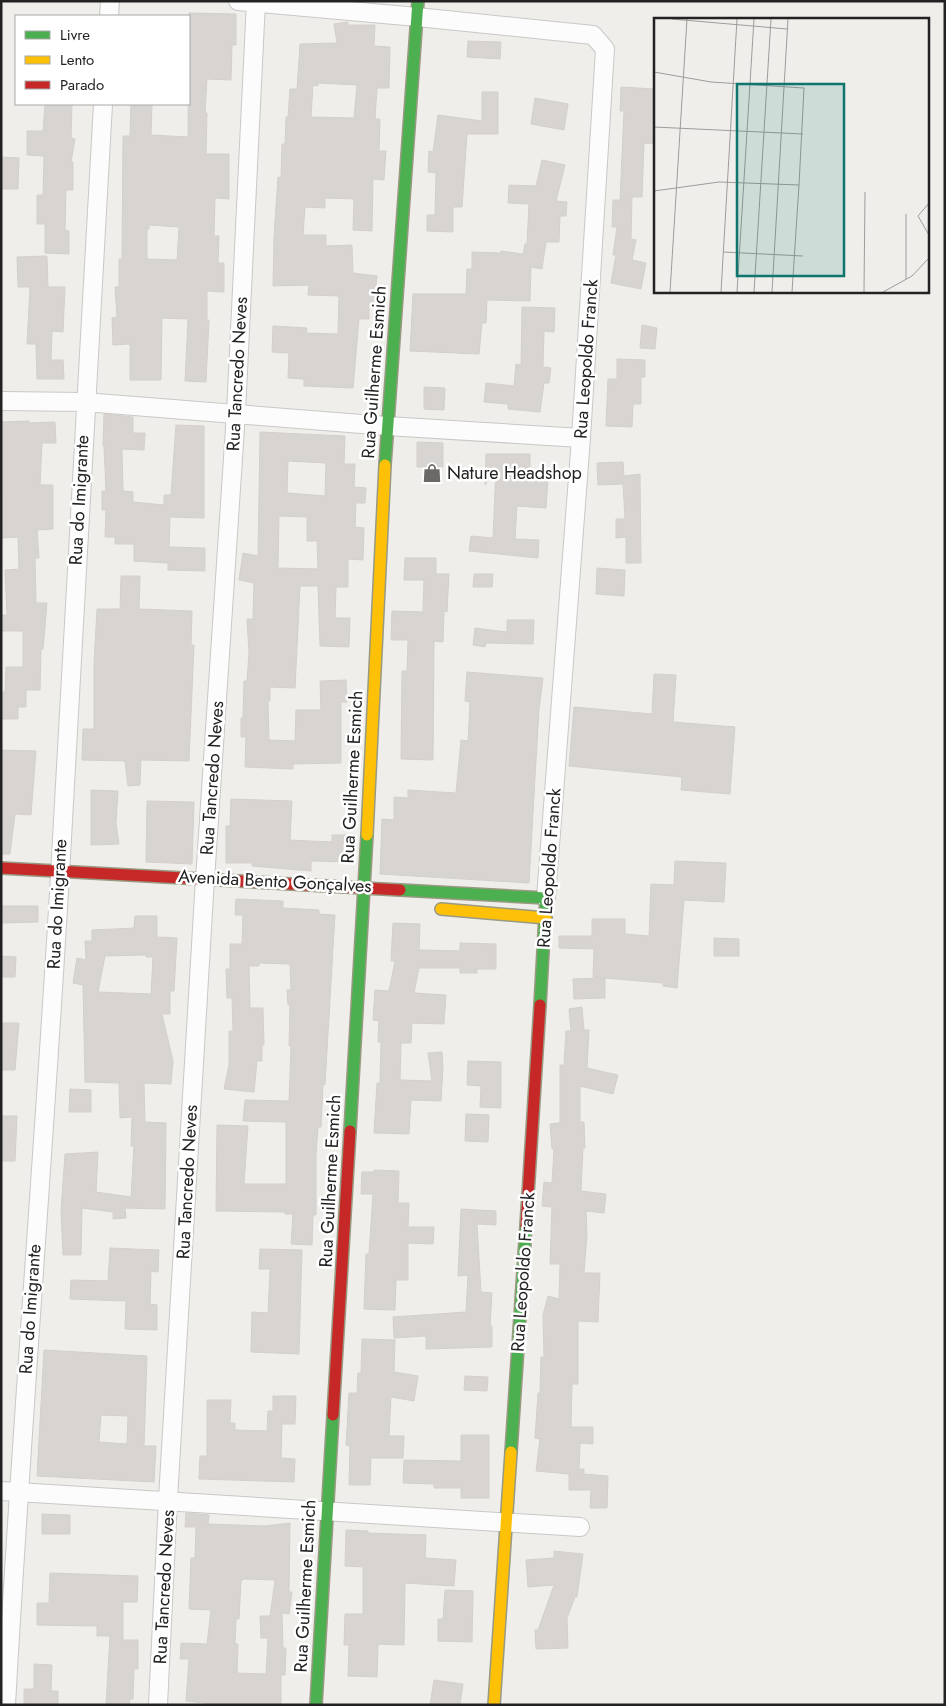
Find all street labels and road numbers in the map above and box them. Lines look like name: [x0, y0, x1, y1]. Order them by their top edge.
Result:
street label: Rua Leopoldo Franck: [567, 278, 605, 440]
street label: Rua Guilherme Esmich: [355, 285, 393, 459]
street label: Rua Tancredo Neves: [220, 296, 254, 452]
street label: Rua do Imigrante: [63, 434, 95, 566]
street label: Rua Guilherme Esmich: [334, 690, 370, 864]
street label: Rua Tancredo Neves: [194, 700, 230, 856]
street label: Rua Leopoldo Franck: [530, 787, 568, 949]
street label: Rua do Imigrante: [41, 838, 73, 970]
street label: Avenida Bento Gonçalves: [178, 863, 372, 899]
street label: Rua Guilherme Esmich: [312, 1094, 348, 1268]
street label: Rua Tancredo Neves: [170, 1104, 204, 1260]
street label: Rua Leopoldo Franck: [504, 1191, 542, 1353]
street label: Rua do Imigrante: [12, 1243, 48, 1375]
street label: Rua Guilherme Esmich: [287, 1499, 323, 1673]
street label: Rua Tancredo Neves: [147, 1509, 181, 1665]

